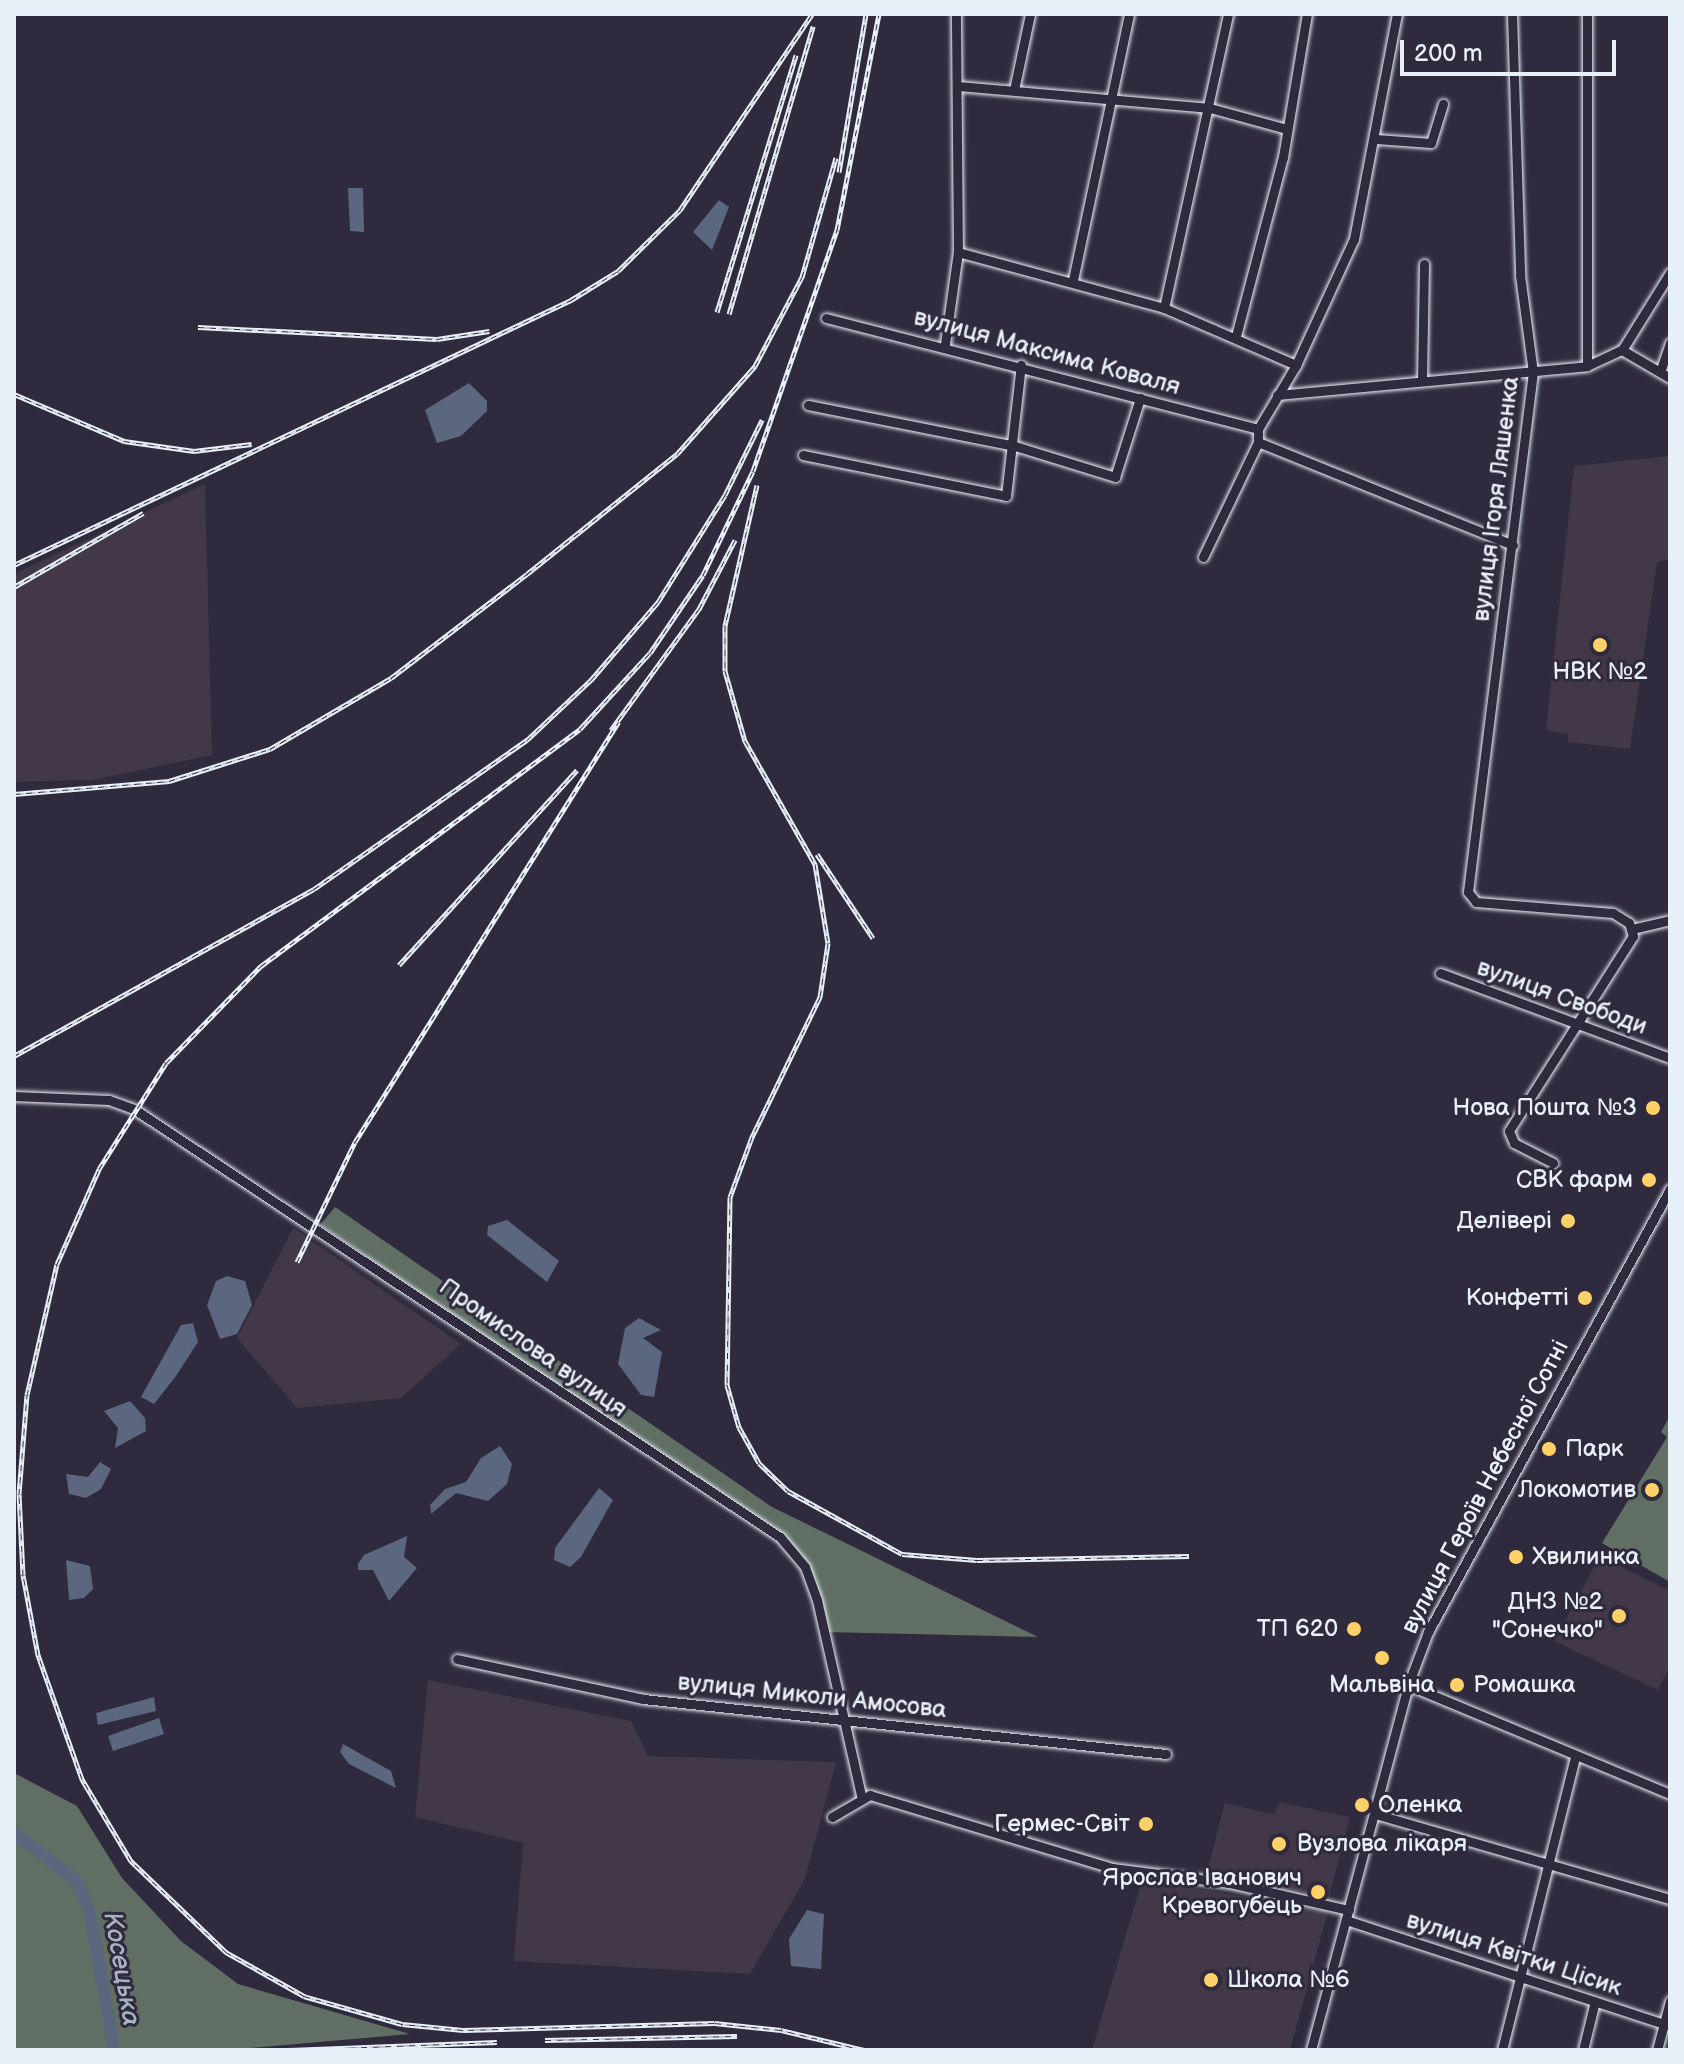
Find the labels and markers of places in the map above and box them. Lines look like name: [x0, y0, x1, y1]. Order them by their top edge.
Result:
marker: НВК №2: [1591, 636, 1609, 654]
place label: НВК №2: [1553, 658, 1647, 686]
place label: Нова Пошта №3: [1453, 1094, 1637, 1122]
marker: Нова Пошта №3: [1644, 1099, 1662, 1117]
place label: СВК фарм: [1516, 1166, 1633, 1194]
marker: СВК фарм: [1640, 1171, 1658, 1189]
place label: Делівері: [1457, 1207, 1552, 1235]
marker: Делівері: [1559, 1212, 1577, 1230]
place label: Конфетті: [1466, 1284, 1569, 1312]
marker: Конфетті: [1576, 1289, 1594, 1307]
place label: Парк: [1565, 1435, 1623, 1463]
marker: Парк: [1540, 1440, 1558, 1458]
place label: Локомотив: [1518, 1476, 1636, 1504]
marker: Локомотив: [1643, 1481, 1661, 1499]
place label: Хвилинка: [1532, 1543, 1640, 1571]
marker: Хвилинка: [1507, 1548, 1525, 1566]
place label: ДНЗ №2 "Сонечко": [1492, 1588, 1603, 1644]
marker: ДНЗ №2 "Сонечко": [1610, 1607, 1628, 1625]
place label: ТП 620: [1257, 1615, 1338, 1643]
marker: ТП 620: [1345, 1620, 1363, 1638]
marker: Мальвіна: [1373, 1649, 1391, 1667]
place label: Мальвіна: [1329, 1671, 1435, 1699]
place label: Ромашка: [1473, 1671, 1576, 1699]
marker: Ромашка: [1448, 1676, 1466, 1694]
place label: Оленка: [1378, 1791, 1462, 1819]
marker: Оленка: [1353, 1796, 1371, 1814]
place label: Гермес-Світ: [994, 1810, 1130, 1838]
marker: Гермес-Світ: [1137, 1815, 1155, 1833]
place label: Вузлова лікаря: [1297, 1830, 1467, 1858]
marker: Вузлова лікаря: [1268, 1833, 1290, 1855]
place label: Ярослав Іванович Кревогубець: [1102, 1864, 1302, 1920]
marker: Ярослав Іванович Кревогубець: [1309, 1883, 1327, 1901]
place label: Школа №6: [1227, 1966, 1350, 1994]
marker: Школа №6: [1202, 1971, 1220, 1989]

